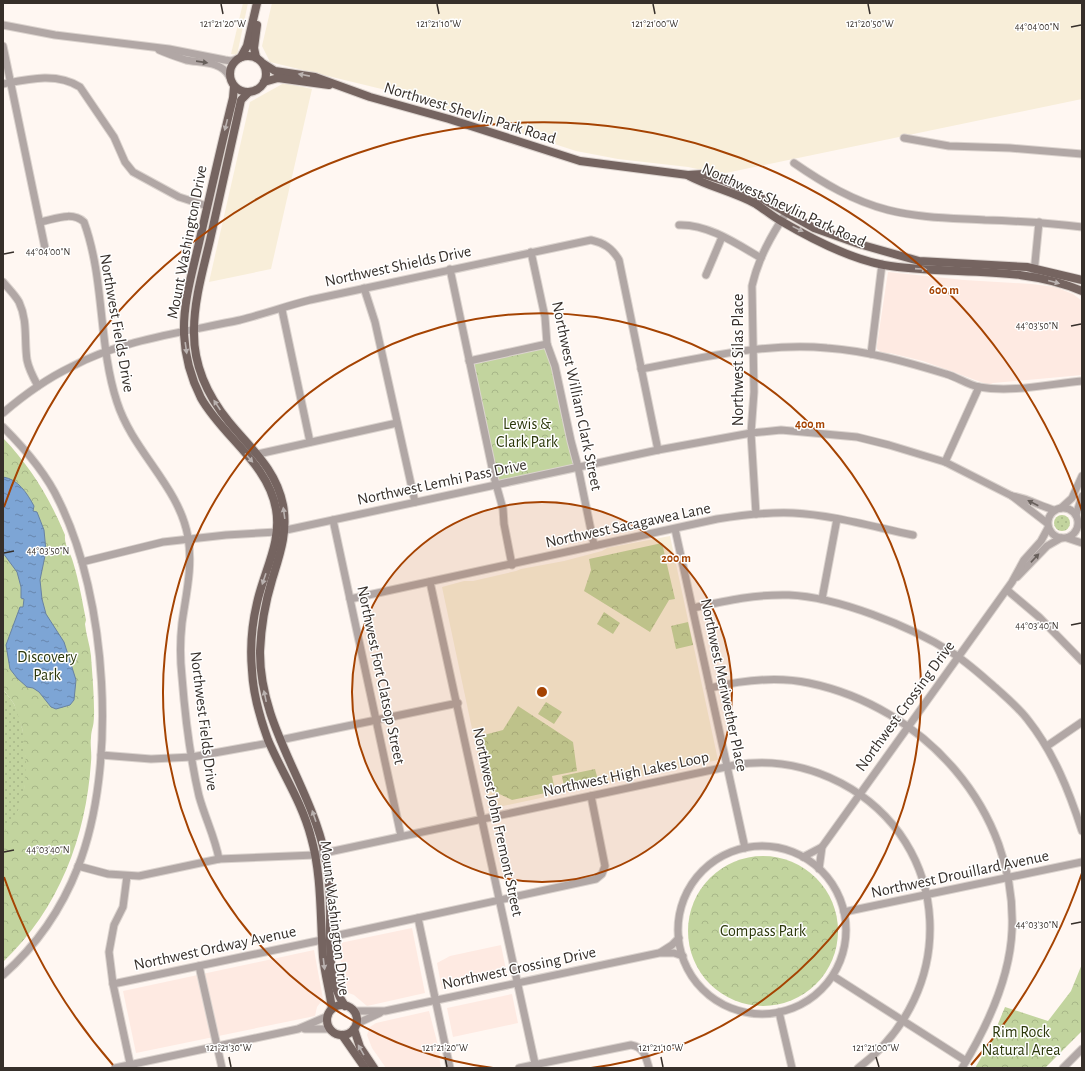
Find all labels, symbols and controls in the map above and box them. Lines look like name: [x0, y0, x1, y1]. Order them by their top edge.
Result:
text: 121°21'20"W: [200, 19, 246, 29]
text: 121°21'10"W: [417, 19, 461, 29]
text: 121°21'00"W: [632, 19, 678, 29]
text: 121°20'50"W: [846, 19, 894, 29]
text: 44°04'00"N: [1015, 22, 1059, 32]
one-way arrow: [196, 59, 208, 65]
one-way arrow: [297, 72, 310, 78]
street label: Northwest Shevlin Park Road: [382, 79, 558, 147]
one-way arrow: [223, 118, 229, 131]
street label: Northwest Shevlin Park Road: [700, 160, 868, 250]
street label: Mount Washington Drive: [164, 164, 210, 320]
one-way arrow: [792, 226, 804, 233]
street label: Northwest Shields Drive: [323, 243, 473, 289]
text: 44°04'00"N: [26, 247, 70, 257]
street label: Northwest Fields Drive: [97, 252, 137, 394]
one-way arrow: [915, 266, 927, 272]
one-way arrow: [1049, 279, 1061, 285]
text: 600 m: [929, 284, 959, 296]
street label: Northwest Silas Place: [730, 294, 746, 426]
street label: Northwest William Clark Street: [549, 300, 605, 492]
text: 44°03'50"N: [1016, 321, 1058, 331]
one-way arrow: [183, 342, 189, 354]
one-way arrow: [213, 400, 221, 410]
park label: Lewis & Clark Park: [496, 416, 559, 450]
text: 400 m: [795, 418, 825, 430]
one-way arrow: [245, 453, 254, 463]
street label: Northwest Lemhi Pass Drive: [356, 456, 528, 508]
one-way arrow: [1027, 499, 1039, 506]
street label: Northwest Sacagawea Lane: [544, 500, 712, 550]
one-way arrow: [281, 507, 287, 519]
text: 44°03'50"N: [27, 546, 69, 556]
text: 200 m: [661, 552, 691, 564]
one-way arrow: [1031, 553, 1040, 564]
one-way arrow: [261, 573, 267, 585]
street label: Northwest Fort Clatsop Street: [354, 584, 408, 766]
street label: Northwest Meriwether Place: [698, 597, 750, 773]
text: 44°03'40"N: [1015, 621, 1059, 631]
street label: Northwest Crossing Drive: [852, 638, 958, 774]
park label: Discovery Park: [17, 649, 77, 683]
street label: Northwest Fields Drive: [188, 650, 220, 792]
centre of rings: [535, 685, 549, 699]
one-way arrow: [262, 690, 268, 702]
street label: Northwest John Fremont Street: [470, 726, 526, 918]
street label: Northwest High Lakes Loop: [542, 749, 710, 799]
one-way arrow: [311, 810, 317, 822]
street label: Mount Washington Drive: [318, 840, 352, 996]
text: 44°03'40"N: [26, 845, 70, 855]
street label: Northwest Drouillard Avenue: [870, 847, 1050, 901]
text: 44°03'30"N: [1016, 920, 1058, 930]
street label: Northwest Ordway Avenue: [132, 923, 298, 974]
park label: Compass Park: [720, 923, 807, 939]
street label: Northwest Crossing Drive: [441, 944, 597, 992]
one-way arrow: [321, 958, 327, 970]
park label: Rim Rock Natural Area: [981, 1024, 1061, 1058]
text: 121°21'30"W: [206, 1043, 252, 1053]
text: 121°21'20"W: [422, 1043, 468, 1053]
text: 121°21'10"W: [639, 1043, 683, 1053]
text: 121°21'00"W: [853, 1043, 899, 1053]
one-way arrow: [358, 1044, 365, 1055]

